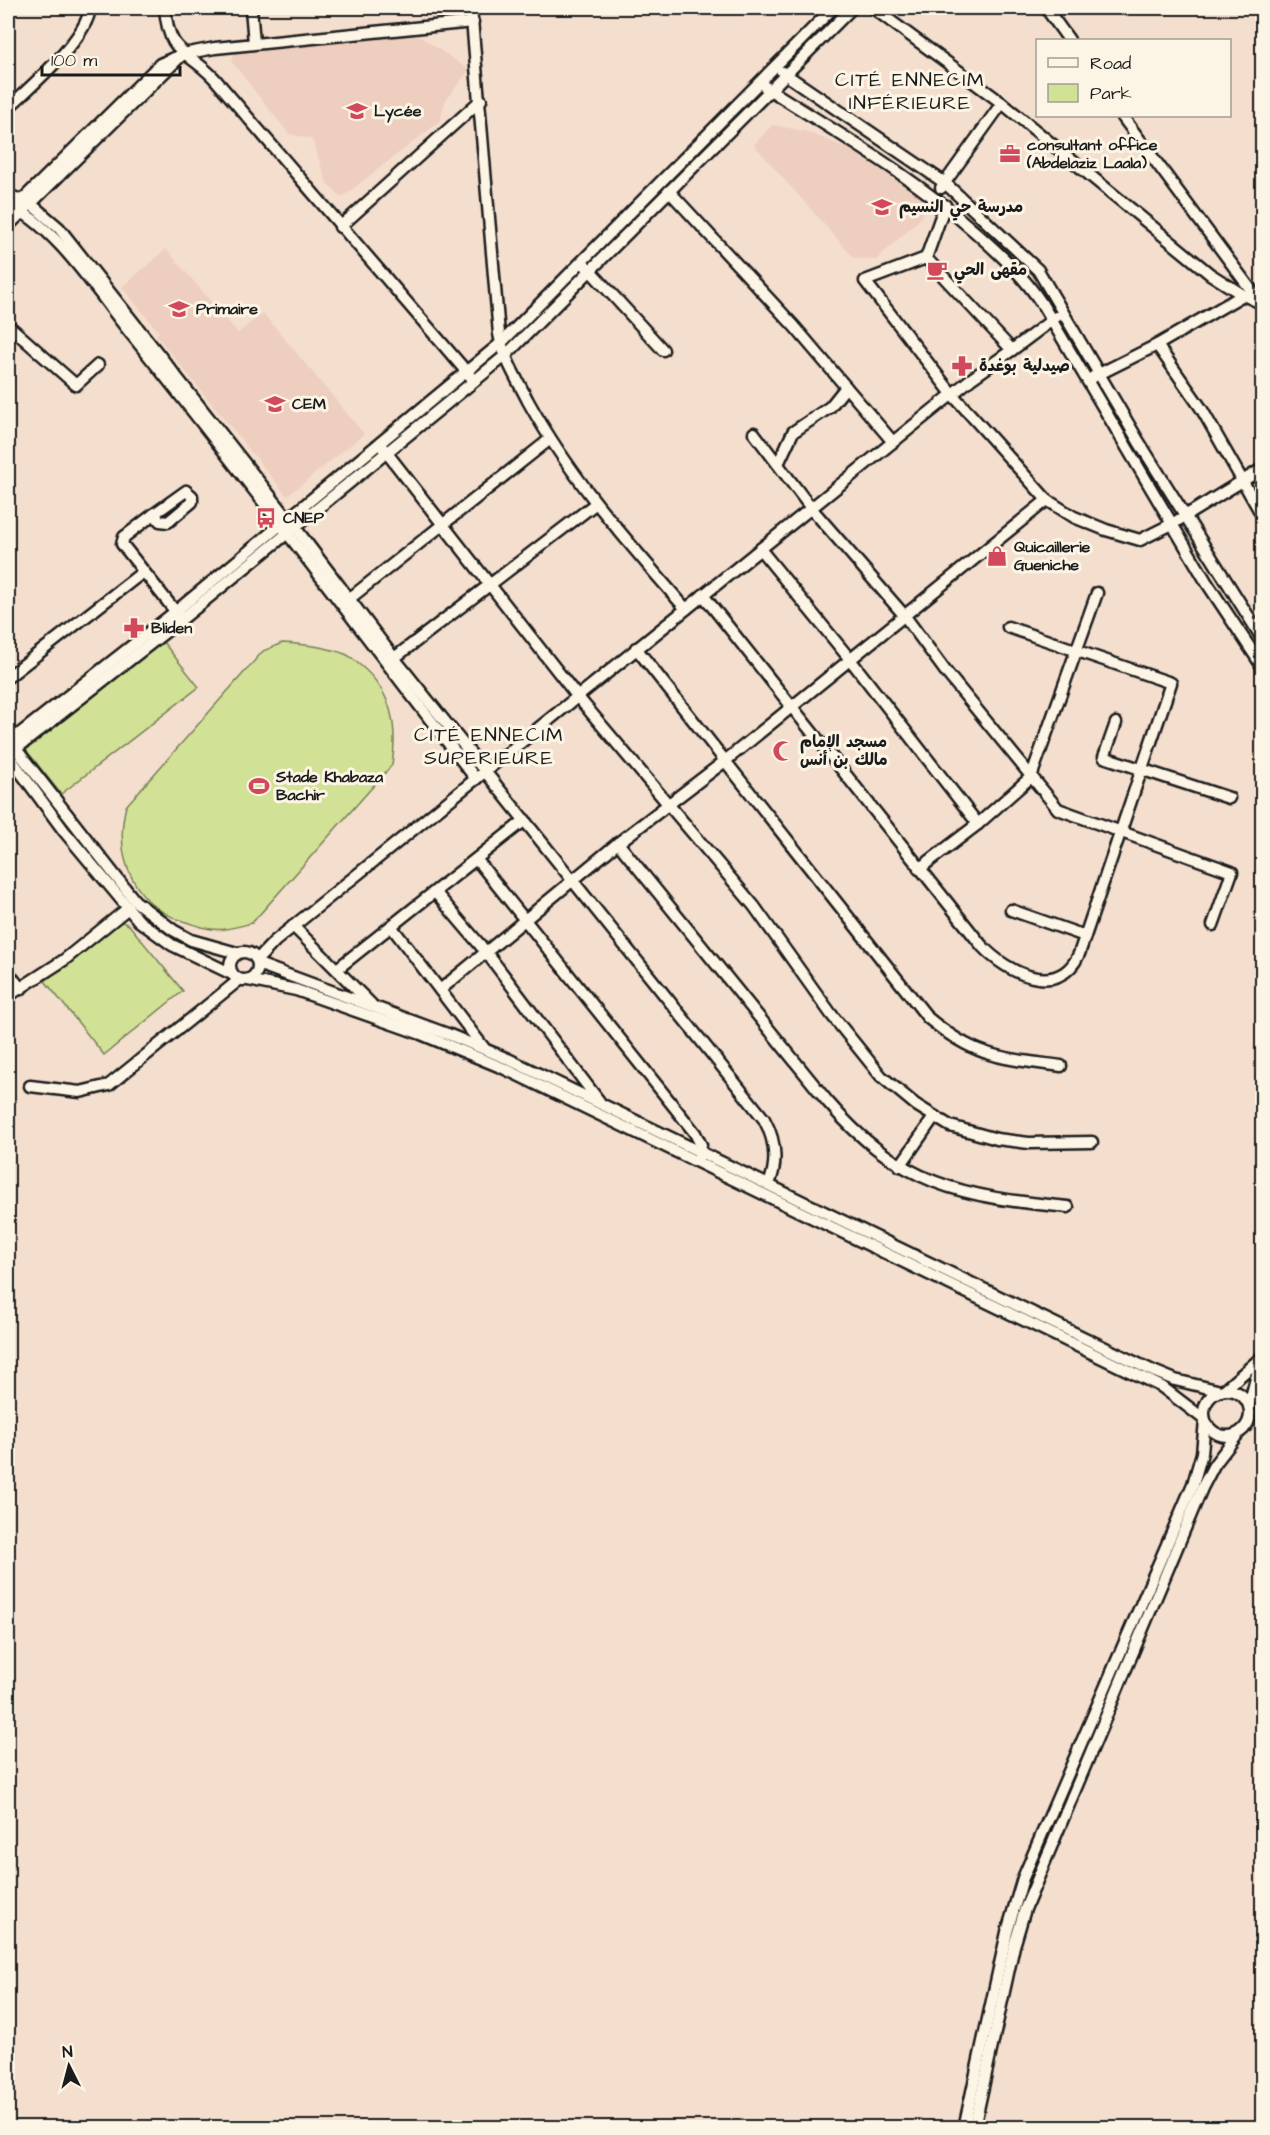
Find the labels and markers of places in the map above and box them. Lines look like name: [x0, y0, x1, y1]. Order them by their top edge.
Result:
school or university icon: Lycée: [345, 99, 369, 123]
place label: Lycée: [374, 100, 422, 123]
place label: consultant office (Abdelaziz Laala): [1026, 134, 1158, 174]
office icon: consultant office (Abdelaziz Laala): [998, 142, 1022, 166]
school or university icon: مدرسة حي النسيم: [870, 195, 894, 219]
place label: مدرسة حي النسيم: [899, 196, 1023, 221]
cafe icon: مقهى الحي: [925, 258, 949, 282]
place label: مقهى الحي: [954, 259, 1027, 284]
school or university icon: Primaire: [167, 297, 191, 321]
place label: Primaire: [196, 298, 258, 320]
pharmacy icon: صيدلية بوغدة: [950, 354, 974, 378]
place label: صيدلية بوغدة: [979, 355, 1070, 377]
school or university icon: CEM: [263, 392, 287, 416]
place label: CEM: [292, 393, 326, 415]
bus stop icon: CNEP: [254, 506, 278, 530]
place label: CNEP: [283, 507, 325, 529]
place label: Quicaillerie Gueniche: [1014, 536, 1091, 576]
shop icon: Quicaillerie Gueniche: [985, 544, 1009, 568]
pharmacy icon: Bliden: [122, 616, 146, 640]
place label: Bliden: [151, 617, 192, 639]
place label: مسجد الإمام مالك بن أنس: [800, 731, 888, 771]
mosque icon: مسجد الإمام مالك بن أنس: [771, 739, 795, 763]
place label: Stade Khabaza Bachir: [275, 766, 384, 806]
sports icon: Stade Khabaza Bachir: [247, 774, 271, 798]

